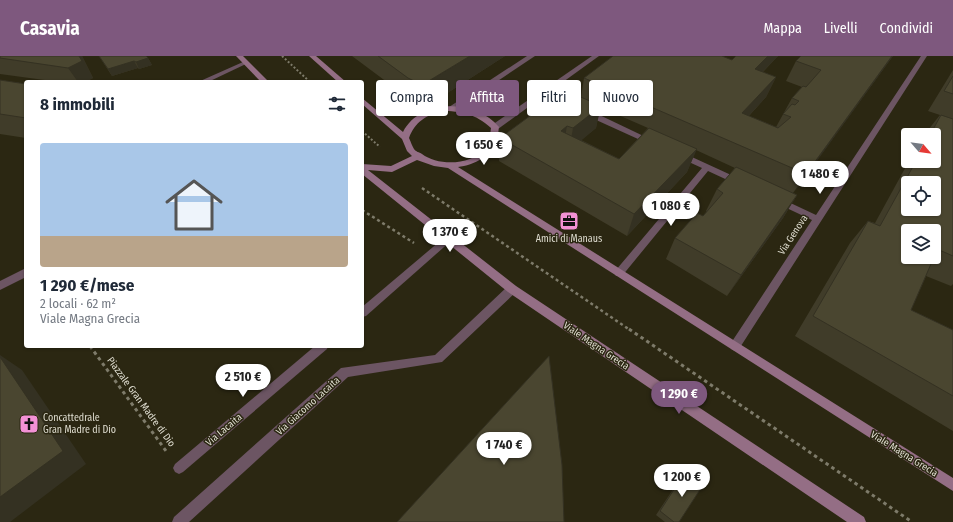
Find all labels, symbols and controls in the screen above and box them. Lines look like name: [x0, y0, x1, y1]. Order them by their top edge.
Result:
text: Casavia: [20, 17, 80, 40]
text: Mappa: [763, 20, 802, 37]
text: Livelli: [824, 20, 858, 37]
text: Condividi: [880, 20, 933, 37]
chip: Compra: [376, 80, 448, 116]
chip: Affitta: [456, 80, 519, 116]
chip: Filtri: [527, 80, 581, 116]
chip: Nuovo: [589, 80, 653, 116]
icon: filters: [326, 93, 348, 115]
text: 8 immobili: [40, 94, 115, 115]
north arrow: [901, 128, 941, 168]
map controls: [901, 128, 941, 264]
pin: 1 650 €: [447, 132, 521, 166]
text: 1 650 €: [465, 137, 503, 152]
pin: 1 480 €: [783, 161, 857, 195]
text: 1 480 €: [801, 166, 839, 181]
icon: home: [158, 169, 230, 241]
button: locate: [901, 176, 941, 216]
pin: 1 080 €: [634, 193, 708, 227]
text: 1 080 €: [652, 198, 690, 213]
office icon: Amici di Manaus: [558, 210, 580, 232]
street label: Via Genova: [776, 213, 810, 257]
pin: 1 370 €: [413, 219, 487, 253]
text: 1 370 €: [432, 224, 468, 239]
button: layers: [901, 224, 941, 264]
place label: Amici di Manaus: [536, 233, 602, 245]
text: 1 290 €/mese: [40, 275, 134, 296]
text: 2 locali · 62 m²: [40, 296, 116, 311]
text: Viale Magna Grecia: [40, 311, 140, 326]
street label: Viale Magna Grecia: [561, 319, 631, 373]
street label: Piazzale Gran Madre di Dio: [104, 355, 178, 449]
pin: 2 510 €: [206, 364, 280, 398]
text: 2 510 €: [225, 369, 261, 384]
street label: Via Giacomo Lacaita: [274, 374, 342, 438]
pin: 1 290 €: [642, 381, 716, 415]
text: 1 290 €: [660, 386, 698, 401]
street label: Via Lacaita: [203, 411, 245, 449]
place label: Concattedrale Gran Madre di Dio: [43, 412, 116, 436]
church icon: Concattedrale Gran Madre di Dio: [18, 413, 40, 435]
street label: Viale Magna Grecia: [868, 429, 940, 480]
pin: 1 740 €: [467, 432, 541, 466]
text: 1 740 €: [486, 437, 522, 452]
pin: 1 200 €: [645, 464, 719, 498]
text: 1 200 €: [663, 469, 701, 484]

